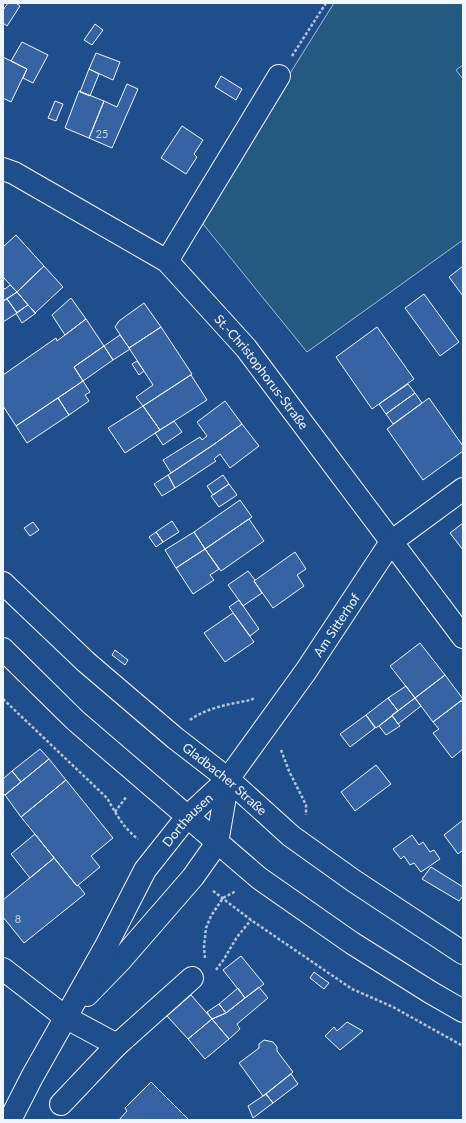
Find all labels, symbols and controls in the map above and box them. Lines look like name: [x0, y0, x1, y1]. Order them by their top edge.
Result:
house number: 25: [96, 127, 108, 140]
street label: St.-Christophorus-Straße: [211, 311, 312, 432]
street label: Am Sitterhof: [310, 590, 363, 660]
street label: Gladbacher Straße: [179, 739, 270, 819]
street label: Dorthausen: [159, 789, 216, 850]
house number: 8: [15, 912, 21, 925]

